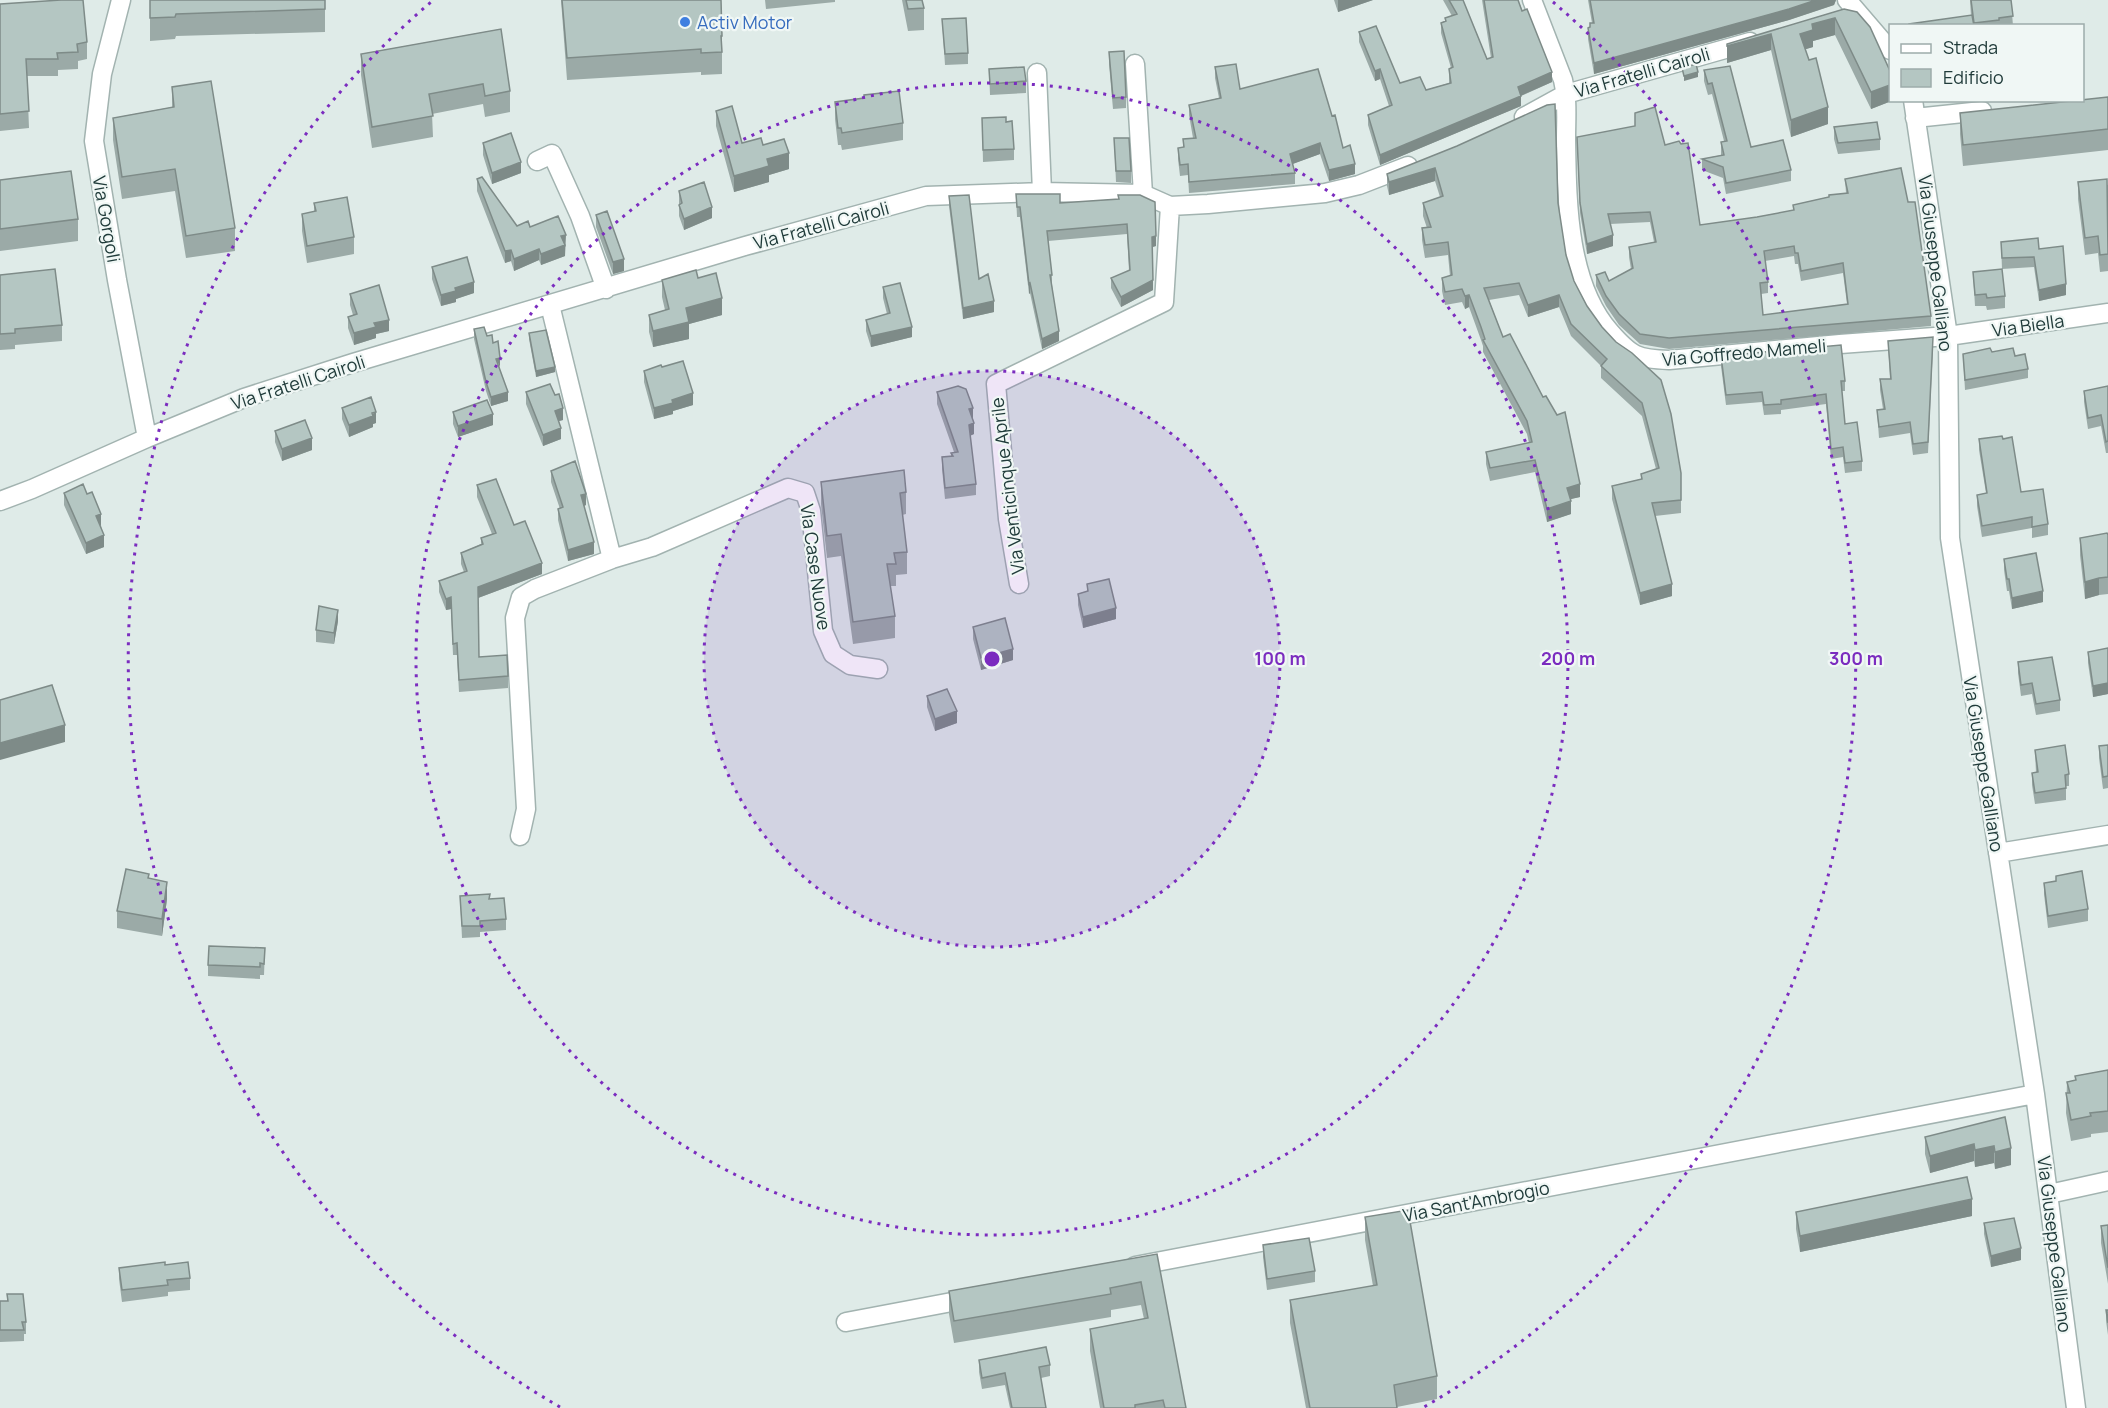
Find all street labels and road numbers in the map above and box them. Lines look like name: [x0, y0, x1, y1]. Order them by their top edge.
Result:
street label: Via Fratelli Cairoli: [1572, 41, 1712, 103]
street label: Via Giuseppe Galliano: [1913, 173, 1959, 353]
street label: Via Gorgoli: [88, 174, 126, 264]
street label: Via Fratelli Cairoli: [751, 195, 891, 255]
street label: Via Biella: [1990, 308, 2066, 342]
street label: Via Goffredo Mameli: [1661, 333, 1827, 371]
street label: Via Fratelli Cairoli: [228, 349, 368, 415]
street label: Via Venticinque Aprile: [984, 396, 1030, 576]
street label: Via Case Nuove: [795, 502, 837, 632]
street label: Via Giuseppe Galliano: [1958, 674, 2010, 854]
street label: Via Giuseppe Galliano: [2032, 1154, 2078, 1334]
street label: Via Sant'Ambrogio: [1401, 1175, 1551, 1227]

